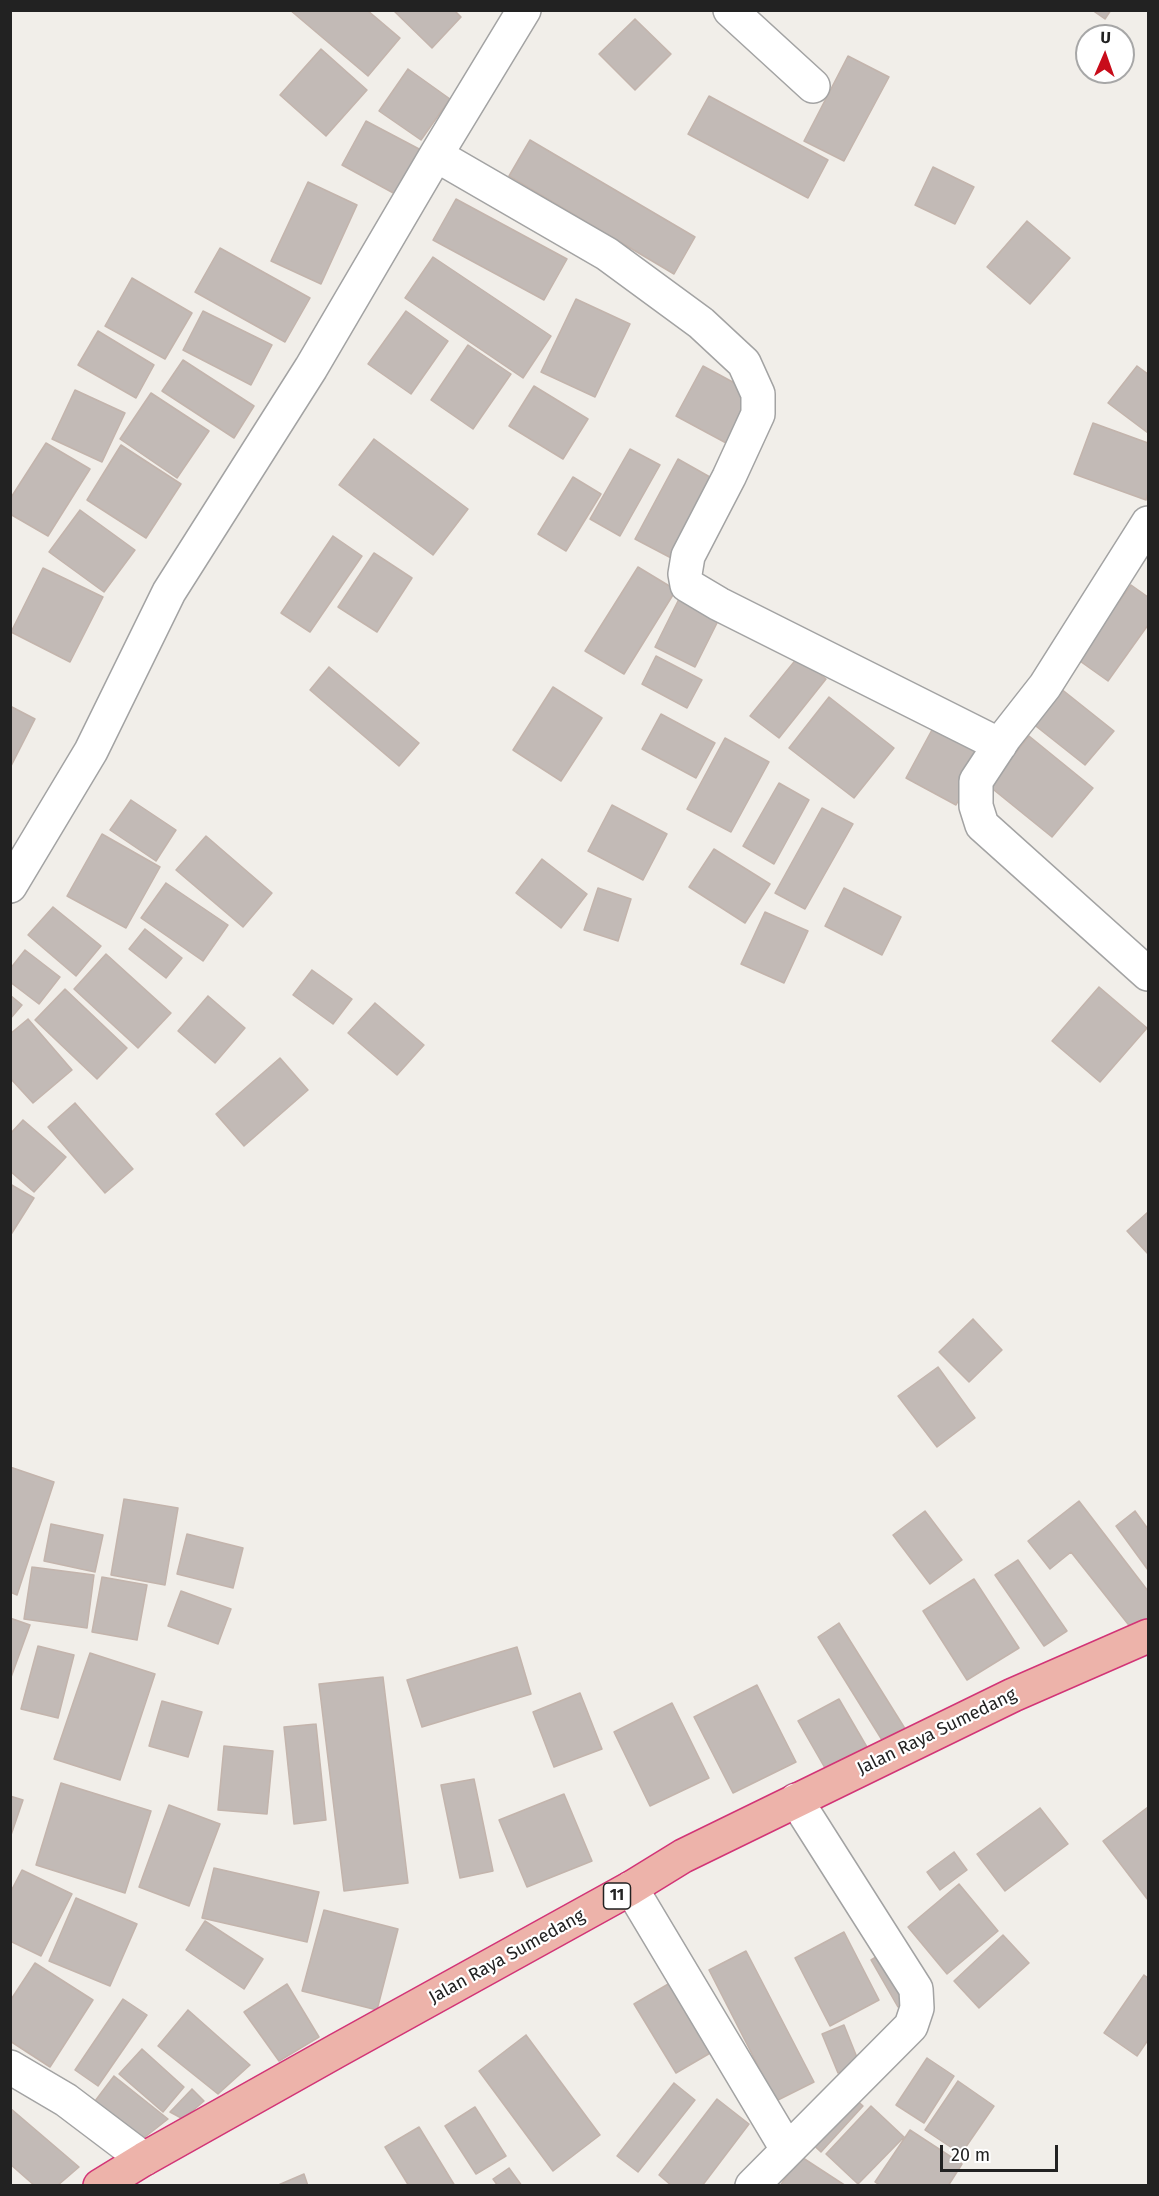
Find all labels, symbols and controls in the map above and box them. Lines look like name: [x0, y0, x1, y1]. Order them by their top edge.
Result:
north arrow: [1075, 24, 1135, 84]
text: U: [1100, 28, 1111, 47]
street label: Jalan Raya Sumedang: [854, 1684, 1020, 1780]
road number: 11: [604, 1883, 630, 1909]
street label: Jalan Raya Sumedang: [425, 1905, 589, 2009]
scale bar: [943, 2133, 1062, 2171]
text: 20 m: [951, 2144, 990, 2166]

